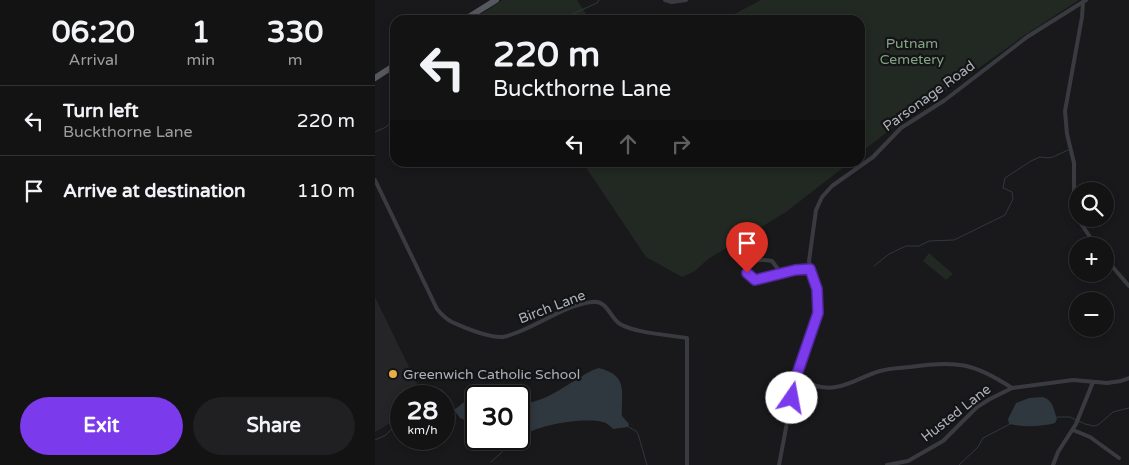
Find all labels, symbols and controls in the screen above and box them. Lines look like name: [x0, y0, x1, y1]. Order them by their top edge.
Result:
text: 06:20: [52, 14, 135, 51]
text: 1: [191, 14, 210, 51]
text: 330: [267, 14, 323, 51]
text: 220 m: [493, 34, 600, 76]
icon: left: [410, 35, 475, 100]
park label: Putnam Cemetery: [880, 35, 945, 68]
text: Arrival: [69, 50, 118, 70]
text: min: [187, 50, 215, 70]
text: m: [288, 50, 302, 70]
street label: Parsonage Road: [880, 57, 978, 135]
text: Buckthorne Lane: [493, 76, 671, 102]
text: Turn left: [63, 100, 139, 122]
icon: left: [20, 107, 48, 135]
text: 220 m: [297, 110, 355, 132]
text: Buckthorne Lane: [63, 122, 193, 142]
icon: left: [561, 130, 589, 158]
icon: ahead: [614, 130, 642, 158]
icon: right: [667, 130, 695, 158]
icon: arrive: [20, 177, 48, 205]
text: Arrive at destination: [63, 180, 246, 202]
text: 110 m: [297, 180, 355, 202]
map controls: [1069, 182, 1114, 337]
button: search: [1069, 182, 1114, 227]
pin: [726, 222, 768, 273]
icon: arrive: [733, 229, 761, 257]
button: +: [1069, 237, 1114, 282]
street label: Birch Lane: [516, 286, 588, 328]
button: −: [1069, 292, 1114, 337]
place label: Greenwich Catholic School: [403, 366, 580, 383]
marker: Greenwich Catholic School: [387, 368, 399, 380]
position arrow: [765, 371, 817, 423]
street label: Husted Lane: [918, 381, 994, 445]
speed limit sign: 30: [465, 385, 530, 450]
text: 28: [407, 396, 438, 426]
button: Exit: [20, 397, 183, 455]
button: Share: [193, 397, 355, 455]
text: km/h: [407, 423, 438, 437]

